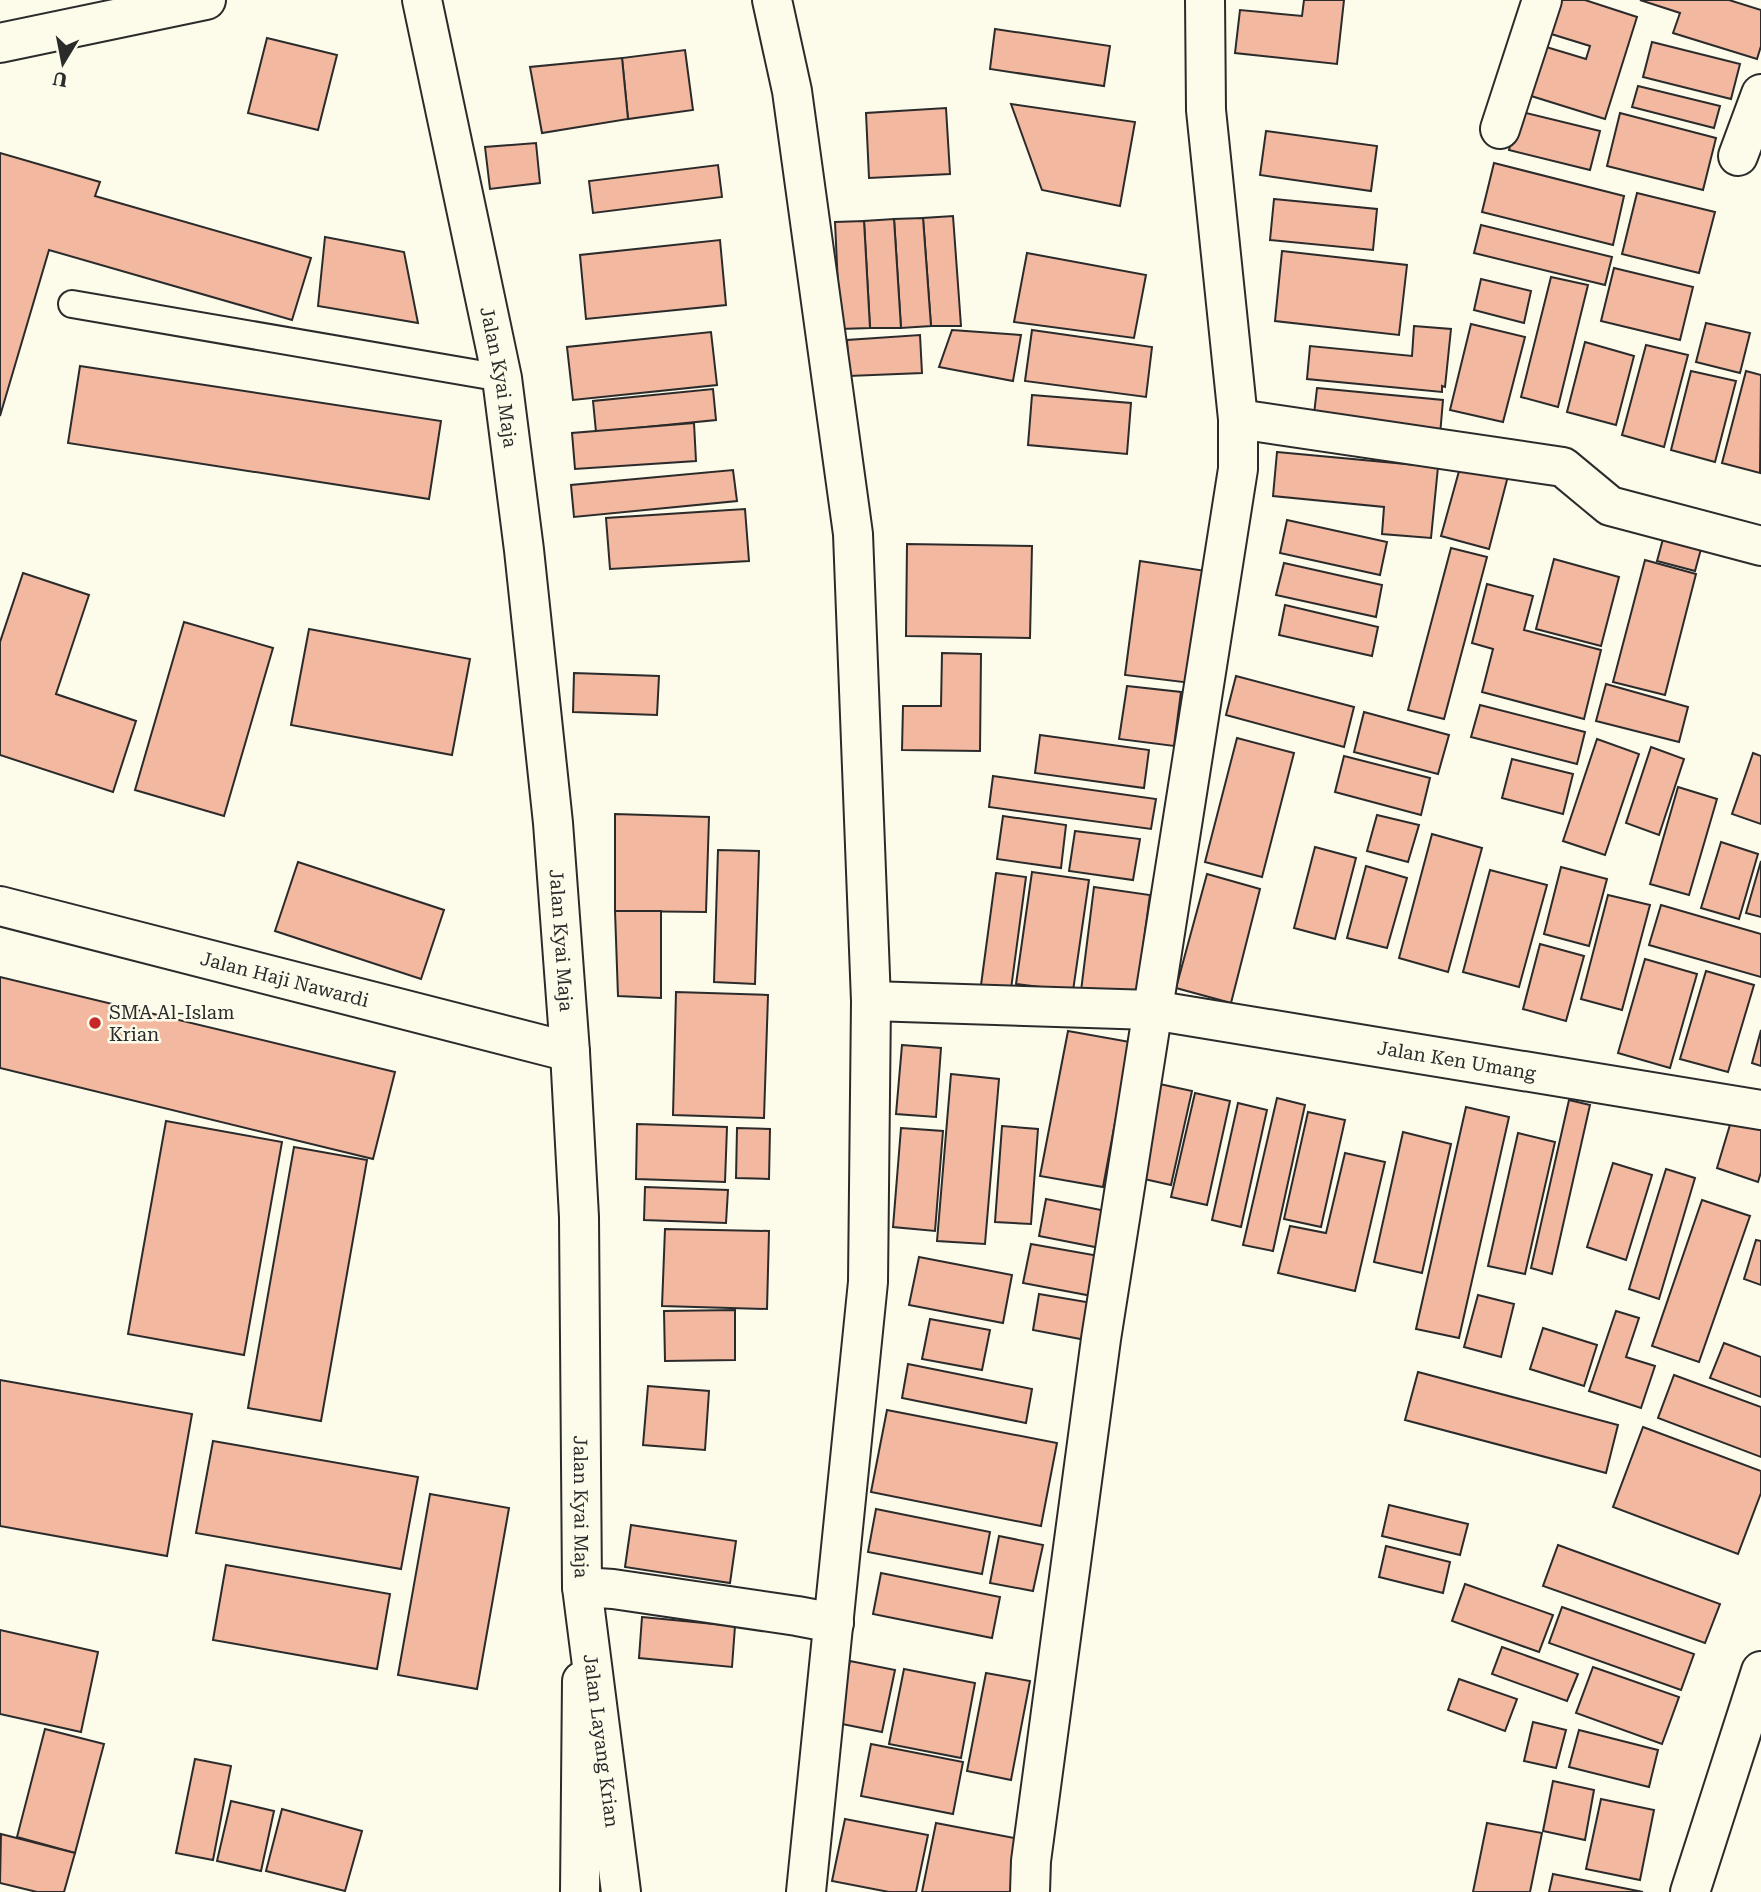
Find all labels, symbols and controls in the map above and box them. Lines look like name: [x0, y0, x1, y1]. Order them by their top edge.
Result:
north arrow: [28, 28, 98, 98]
text: U: [51, 67, 69, 92]
street label: Jalan Kyai Maja: [476, 304, 522, 450]
street label: Jalan Kyai Maja: [545, 868, 579, 1013]
street label: Jalan Haji Nawardi: [198, 946, 371, 1012]
place label: SMA Al-Islam Krian: [109, 1001, 235, 1046]
marker: SMA Al-Islam Krian: [87, 1015, 103, 1031]
street label: Jalan Ken Umang: [1376, 1036, 1538, 1084]
street label: Jalan Kyai Maja: [569, 1435, 593, 1579]
street label: Jalan Layang Krian: [579, 1652, 624, 1829]

